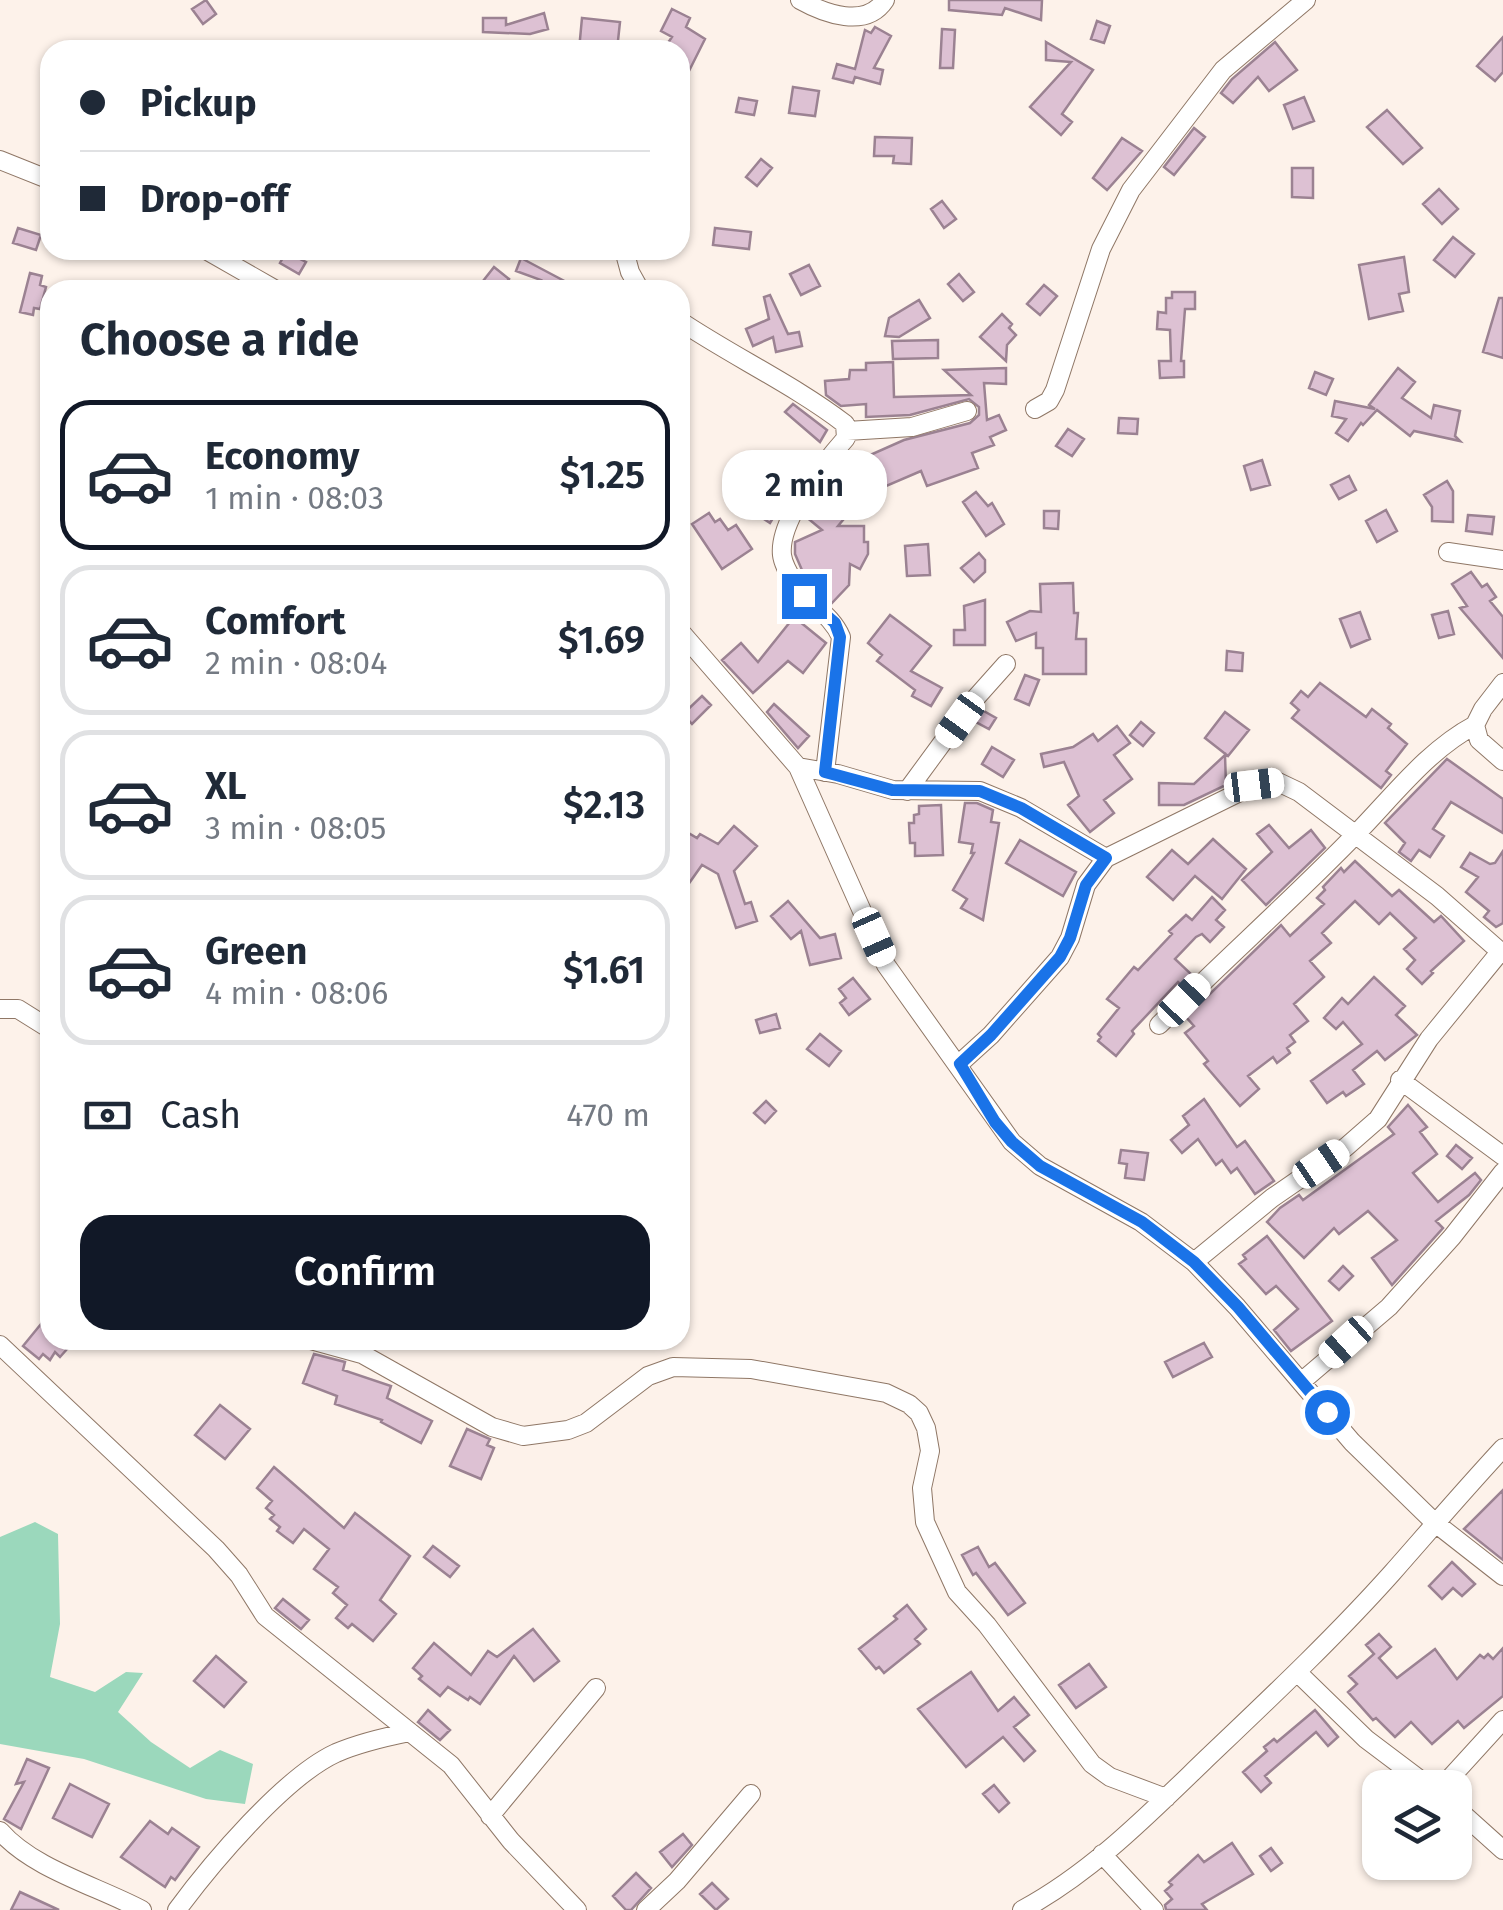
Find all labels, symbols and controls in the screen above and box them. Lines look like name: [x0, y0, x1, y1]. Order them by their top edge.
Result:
text: Pickup: [140, 80, 257, 126]
text: Drop-off: [140, 176, 288, 222]
text: Choose a ride: [80, 313, 359, 367]
icon: car: [85, 430, 175, 520]
text: Economy: [205, 433, 360, 479]
callout: 2 min: [722, 451, 886, 521]
text: $1.25: [560, 452, 645, 498]
text: 2 min: [765, 466, 844, 504]
text: 1 min · 08:03: [205, 479, 384, 517]
route end: [782, 574, 827, 619]
icon: car: [85, 595, 175, 685]
text: Comfort: [205, 598, 346, 644]
text: $1.69: [558, 617, 645, 663]
text: 2 min · 08:04: [205, 644, 387, 682]
car: [930, 687, 990, 753]
icon: car: [85, 760, 175, 850]
text: XL: [205, 763, 247, 809]
car: [1222, 766, 1286, 804]
text: $2.13: [563, 782, 645, 828]
text: 3 min · 08:05: [205, 809, 386, 847]
car: [848, 903, 900, 971]
icon: car: [85, 925, 175, 1015]
text: Green: [205, 928, 308, 974]
text: $1.61: [563, 947, 645, 993]
car: [1152, 968, 1216, 1032]
text: 4 min · 08:06: [205, 974, 388, 1012]
icon: cash: [80, 1088, 135, 1143]
text: Cash: [160, 1092, 241, 1138]
text: 470 m: [566, 1096, 650, 1134]
car: [1288, 1135, 1354, 1193]
button: Confirm: [80, 1215, 650, 1330]
car: [1314, 1311, 1378, 1373]
route start: [1305, 1390, 1350, 1435]
map controls: [1362, 1770, 1472, 1880]
button: layers: [1362, 1770, 1472, 1880]

